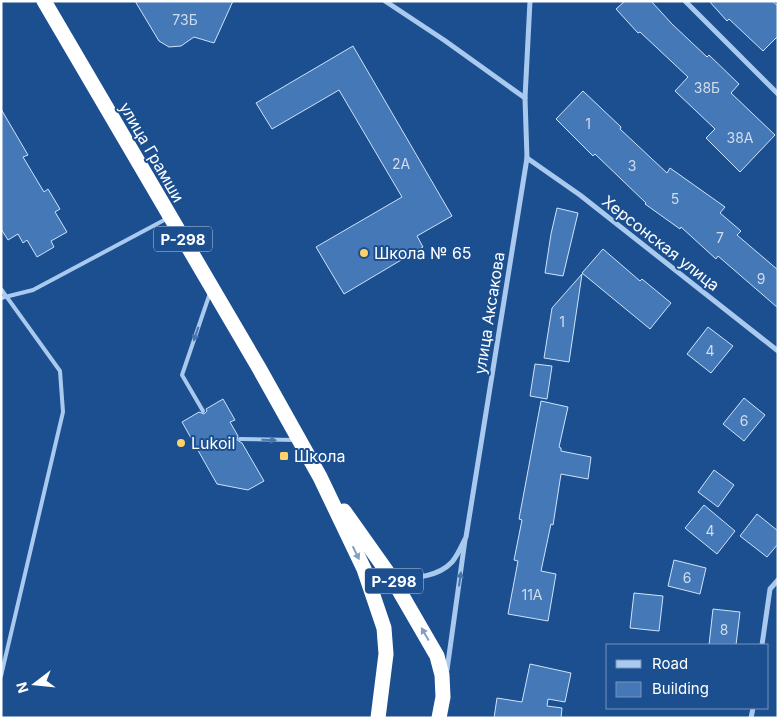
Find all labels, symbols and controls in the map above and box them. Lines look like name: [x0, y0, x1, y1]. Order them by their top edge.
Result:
house number: 73Б: [172, 11, 198, 28]
house number: 38Б: [694, 79, 720, 96]
street label: улица Грамши: [115, 98, 189, 206]
house number: 1: [585, 115, 591, 132]
house number: 38А: [727, 129, 754, 146]
house number: 2А: [392, 155, 410, 172]
house number: 3: [628, 157, 636, 174]
house number: 5: [671, 190, 679, 207]
street label: Херсонская улица: [598, 191, 724, 295]
road number: Р-298: [154, 226, 212, 252]
house number: 7: [716, 229, 724, 246]
place label: Школа № 65: [374, 243, 472, 263]
marker: Школа № 65: [358, 247, 370, 259]
street label: улица Аксакова: [469, 250, 509, 376]
house number: 9: [757, 270, 765, 287]
house number: 1: [559, 313, 565, 330]
one-way arrow: [192, 327, 199, 342]
house number: 4: [705, 342, 715, 359]
house number: 6: [740, 412, 748, 429]
place label: Lukoil: [191, 433, 235, 453]
one-way arrow: [261, 436, 277, 444]
marker: Lukoil: [175, 437, 187, 449]
place label: Школа: [294, 446, 345, 466]
marker: Школа: [278, 450, 290, 462]
house number: 4: [705, 522, 715, 539]
one-way arrow: [352, 546, 360, 560]
road number: Р-298: [365, 568, 423, 594]
house number: 6: [683, 569, 691, 586]
one-way arrow: [456, 571, 464, 587]
house number: 11А: [521, 586, 543, 603]
house number: 8: [720, 621, 728, 638]
one-way arrow: [420, 628, 429, 641]
legend: [606, 644, 769, 709]
text: Road: [652, 654, 688, 673]
north arrow: [10, 659, 60, 709]
text: Building: [652, 679, 709, 698]
text: N: [12, 680, 32, 695]

